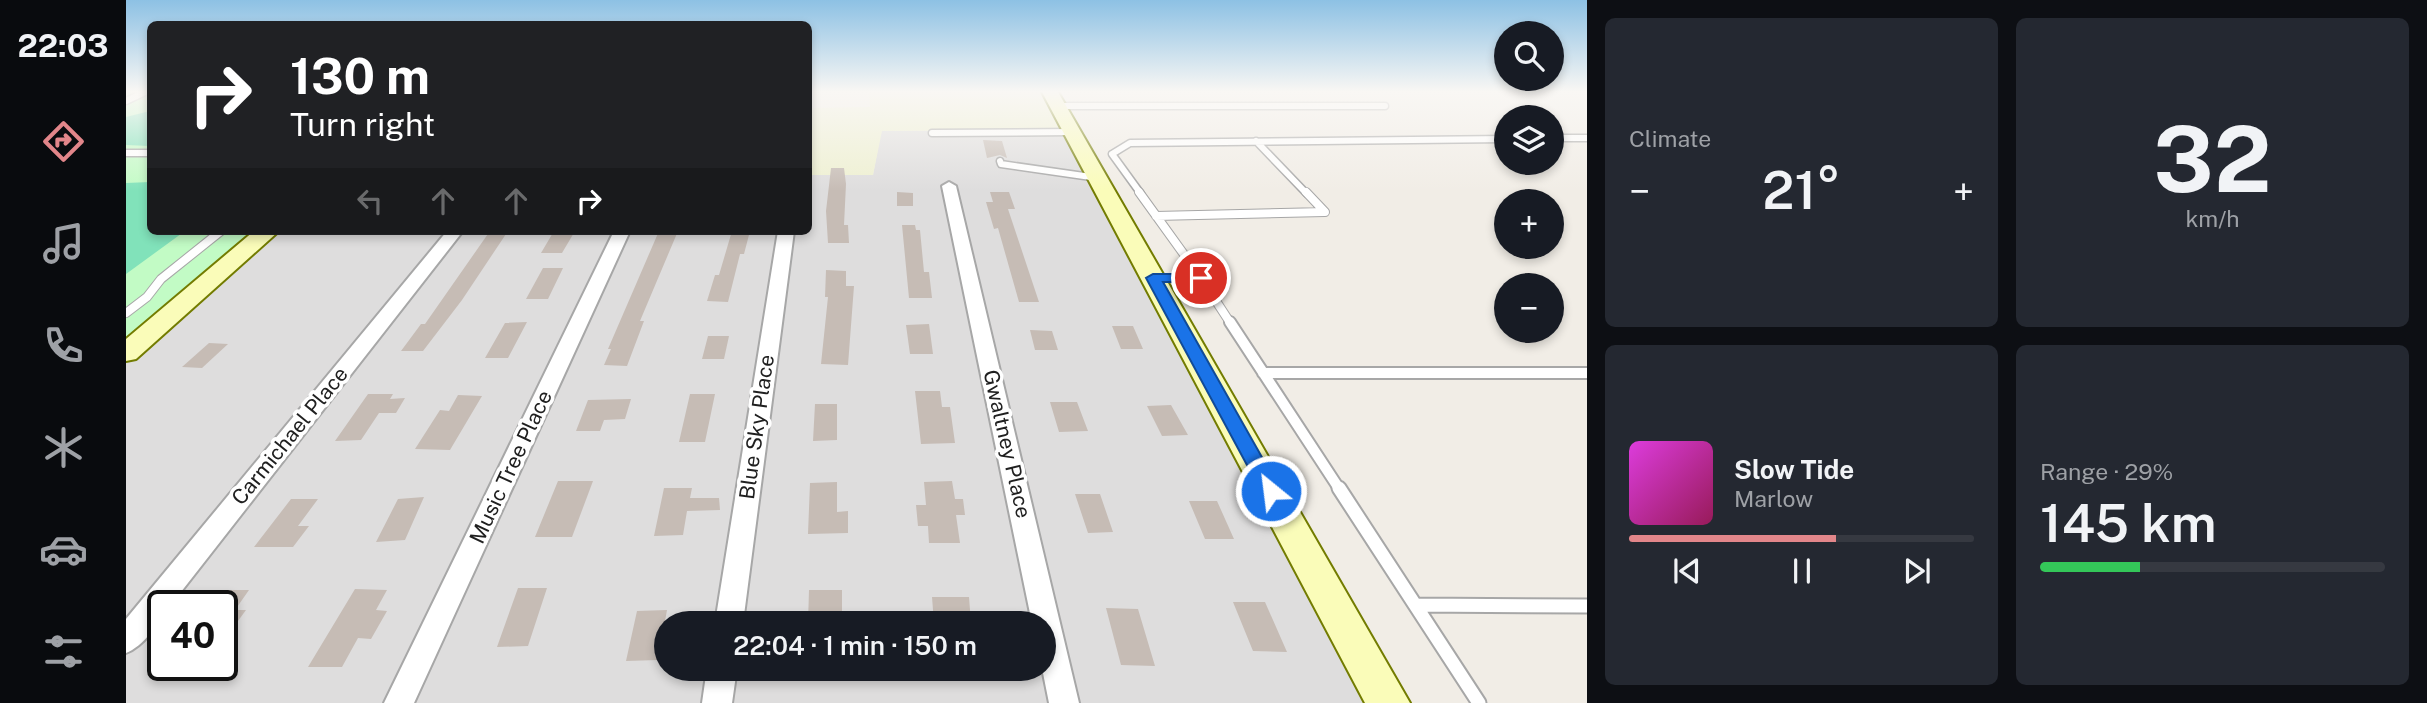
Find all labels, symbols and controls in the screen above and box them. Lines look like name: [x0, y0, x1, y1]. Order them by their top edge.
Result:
map controls: [1494, 21, 1564, 343]
button: search: [1494, 21, 1564, 91]
text: 22:03: [17, 27, 109, 64]
text: 130 m: [290, 47, 430, 105]
icon: right: [175, 49, 266, 140]
button: layers: [1494, 105, 1564, 175]
text: Turn right: [290, 106, 435, 143]
text: 32: [2153, 106, 2272, 212]
icon: directions: [39, 117, 88, 166]
text: Climate: [1629, 125, 1711, 152]
text: 21°: [1762, 160, 1841, 221]
text: −: [1629, 169, 1650, 214]
text: +: [1953, 169, 1974, 214]
icon: left: [351, 182, 389, 220]
icon: ahead: [424, 182, 462, 220]
icon: ahead: [497, 182, 535, 220]
icon: right: [570, 182, 608, 220]
button: +: [1494, 189, 1564, 259]
text: km/h: [2185, 205, 2240, 232]
icon: music: [39, 219, 88, 268]
pin: [1171, 248, 1231, 308]
icon: arrive: [1182, 259, 1220, 297]
button: −: [1494, 273, 1564, 343]
icon: phone: [39, 321, 88, 370]
street label: Blue Sky Place: [734, 353, 779, 501]
street label: Carmichael Place: [226, 362, 353, 510]
street label: Gwaltney Place: [978, 367, 1037, 521]
street label: Music Tree Place: [464, 386, 557, 547]
icon: climate: [39, 423, 88, 472]
position arrow: [1234, 454, 1308, 528]
text: Slow Tide: [1734, 454, 1854, 485]
text: Range · 29%: [2040, 458, 2173, 485]
text: Marlow: [1734, 485, 1813, 512]
text: 145 km: [2040, 493, 2217, 554]
icon: car: [39, 525, 88, 574]
icon: previous: [1668, 552, 1706, 590]
icon: pause: [1783, 552, 1821, 590]
icon: next: [1898, 552, 1936, 590]
speed limit sign: 40: [147, 590, 238, 681]
icon: filters: [39, 627, 88, 676]
text: 22:04 · 1 min · 150 m: [733, 630, 977, 661]

